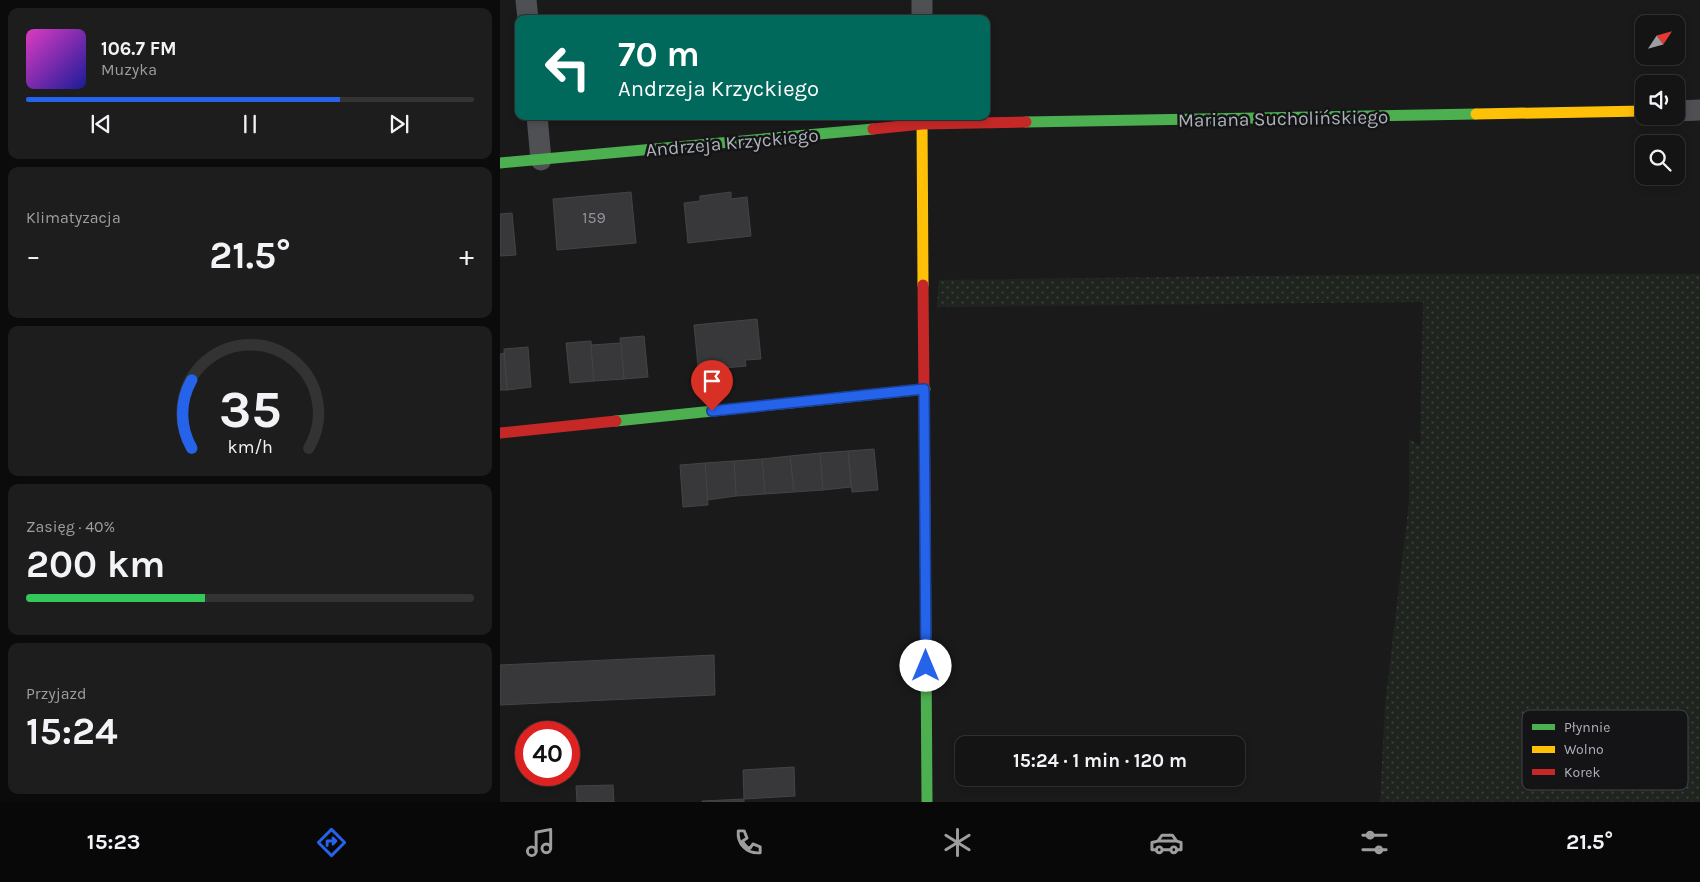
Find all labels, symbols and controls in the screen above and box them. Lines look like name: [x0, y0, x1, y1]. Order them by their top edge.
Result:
north arrow: [1635, 15, 1685, 65]
map controls: [1635, 15, 1685, 185]
text: 70 m: [618, 34, 700, 75]
icon: left: [535, 35, 600, 100]
text: 106.7 FM: [101, 38, 177, 60]
text: Muzyka: [101, 60, 157, 79]
button: sound: [1635, 75, 1685, 125]
text: Andrzeja Krzyckiego: [618, 76, 819, 102]
street label: Mariana Sucholińskiego: [1178, 106, 1388, 132]
icon: previous: [87, 110, 115, 138]
icon: pause: [236, 110, 264, 138]
icon: next: [385, 110, 413, 138]
street label: Andrzeja Krzyckiego: [645, 124, 819, 162]
button: search: [1635, 135, 1685, 185]
text: Klimatyzacja: [26, 208, 121, 227]
house number: 159: [582, 208, 606, 227]
text: 21.5°: [209, 233, 291, 278]
text: −: [26, 239, 41, 272]
text: +: [459, 239, 474, 272]
pin: [691, 360, 733, 411]
icon: arrive: [698, 367, 726, 395]
text: 35: [219, 379, 281, 440]
text: km/h: [227, 437, 273, 458]
text: Zasięg · 40%: [26, 517, 115, 536]
text: 200 km: [26, 542, 165, 587]
position arrow: [899, 639, 951, 691]
text: Przyjazd: [26, 684, 87, 703]
text: 15:24: [26, 709, 118, 754]
legend: [1522, 710, 1688, 790]
text: Płynnie: [1564, 719, 1610, 736]
speed limit sign: 40: [515, 721, 580, 786]
text: Wolno: [1564, 741, 1604, 758]
text: 15:24 · 1 min · 120 m: [1013, 750, 1187, 772]
text: Korek: [1564, 764, 1600, 781]
icon: directions: [314, 825, 349, 860]
icon: music: [523, 825, 558, 860]
icon: phone: [731, 825, 766, 860]
icon: climate: [940, 825, 975, 860]
icon: car: [1149, 825, 1184, 860]
icon: filters: [1357, 825, 1392, 860]
text: 15:23: [87, 829, 140, 855]
text: 21.5°: [1566, 829, 1613, 855]

